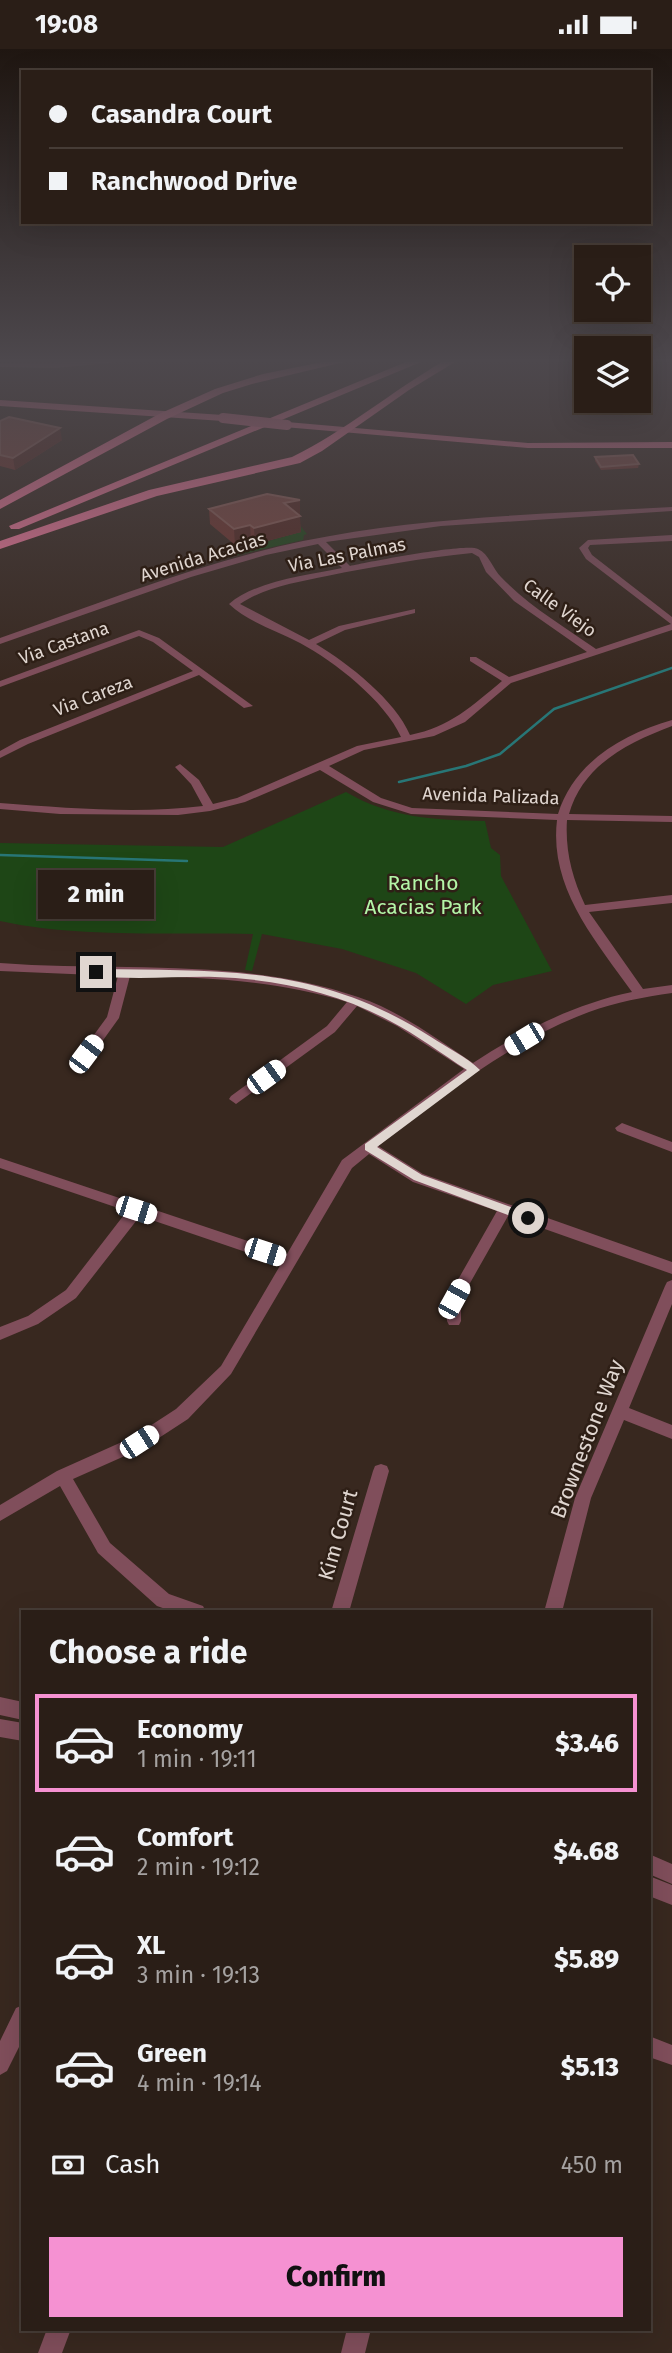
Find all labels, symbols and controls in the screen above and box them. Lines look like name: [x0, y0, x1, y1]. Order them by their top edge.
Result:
text: 19:08: [35, 9, 98, 40]
text: Casandra Court: [91, 99, 272, 130]
text: Ranchwood Drive: [91, 166, 297, 197]
map controls: [574, 245, 651, 413]
button: locate: [574, 245, 651, 322]
button: layers: [574, 336, 651, 413]
street label: Avenida Acacias: [138, 527, 268, 587]
street label: Via Las Palmas: [286, 533, 408, 577]
street label: Calle Viejo: [519, 574, 601, 642]
street label: Via Castana: [16, 617, 112, 669]
street label: Via Careza: [50, 671, 136, 721]
street label: Avenida Palizada: [422, 783, 560, 809]
park label: Rancho Acacias Park: [364, 870, 482, 920]
callout: 2 min: [38, 871, 154, 919]
text: 2 min: [68, 880, 124, 908]
route end: [80, 956, 112, 988]
car: [501, 1019, 548, 1059]
car: [65, 1031, 108, 1077]
car: [243, 1056, 290, 1098]
car: [113, 1194, 160, 1226]
route start: [512, 1202, 544, 1234]
car: [242, 1236, 289, 1268]
car: [435, 1276, 474, 1322]
street label: Brownestone Way: [545, 1355, 629, 1522]
car: [116, 1422, 163, 1462]
street label: Kim Court: [313, 1486, 363, 1583]
text: Choose a ride: [49, 1633, 247, 1671]
icon: car: [53, 1712, 116, 1775]
text: Economy: [137, 1714, 243, 1745]
text: $3.46: [555, 1728, 619, 1759]
text: 1 min · 19:11: [137, 1745, 257, 1773]
icon: car: [53, 1820, 116, 1883]
text: Comfort: [137, 1822, 233, 1853]
text: $4.68: [553, 1836, 619, 1867]
text: 2 min · 19:12: [137, 1853, 260, 1881]
icon: car: [53, 1928, 116, 1991]
text: XL: [137, 1930, 165, 1961]
text: $5.89: [554, 1944, 619, 1975]
text: 3 min · 19:13: [137, 1961, 260, 1989]
icon: car: [53, 2036, 116, 2099]
text: Green: [137, 2038, 207, 2069]
text: $5.13: [561, 2052, 619, 2083]
text: 4 min · 19:14: [137, 2069, 262, 2097]
icon: cash: [49, 2146, 87, 2184]
text: Cash: [105, 2149, 161, 2180]
text: 450 m: [561, 2151, 623, 2179]
button: Confirm: [49, 2237, 623, 2317]

